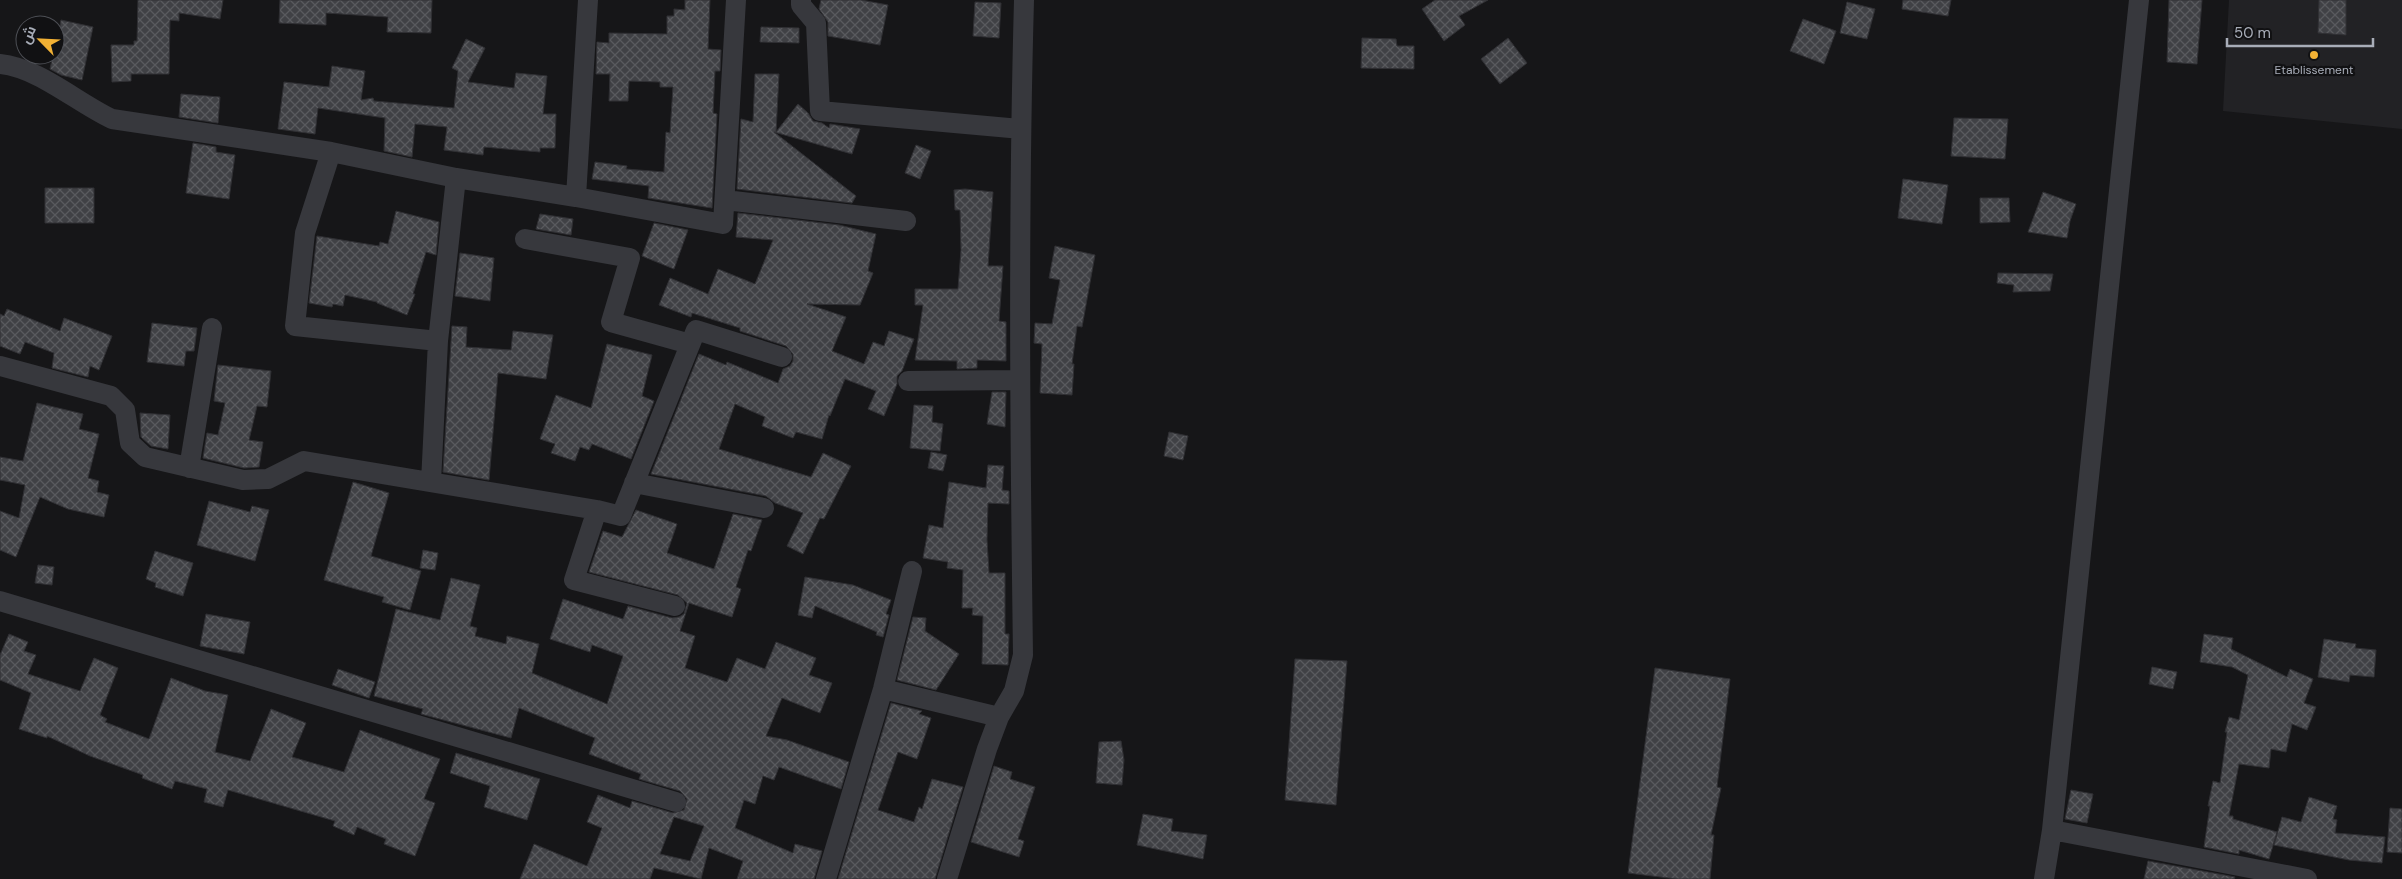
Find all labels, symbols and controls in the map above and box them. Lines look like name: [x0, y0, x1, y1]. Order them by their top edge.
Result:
north arrow: [15, 15, 65, 65]
scale bar: [2227, 15, 2373, 47]
text: ش: [16, 23, 40, 47]
text: 50 m: [2234, 23, 2271, 43]
marker: Etablissement: [2308, 49, 2320, 61]
place label: Etablissement: [2274, 62, 2354, 78]

